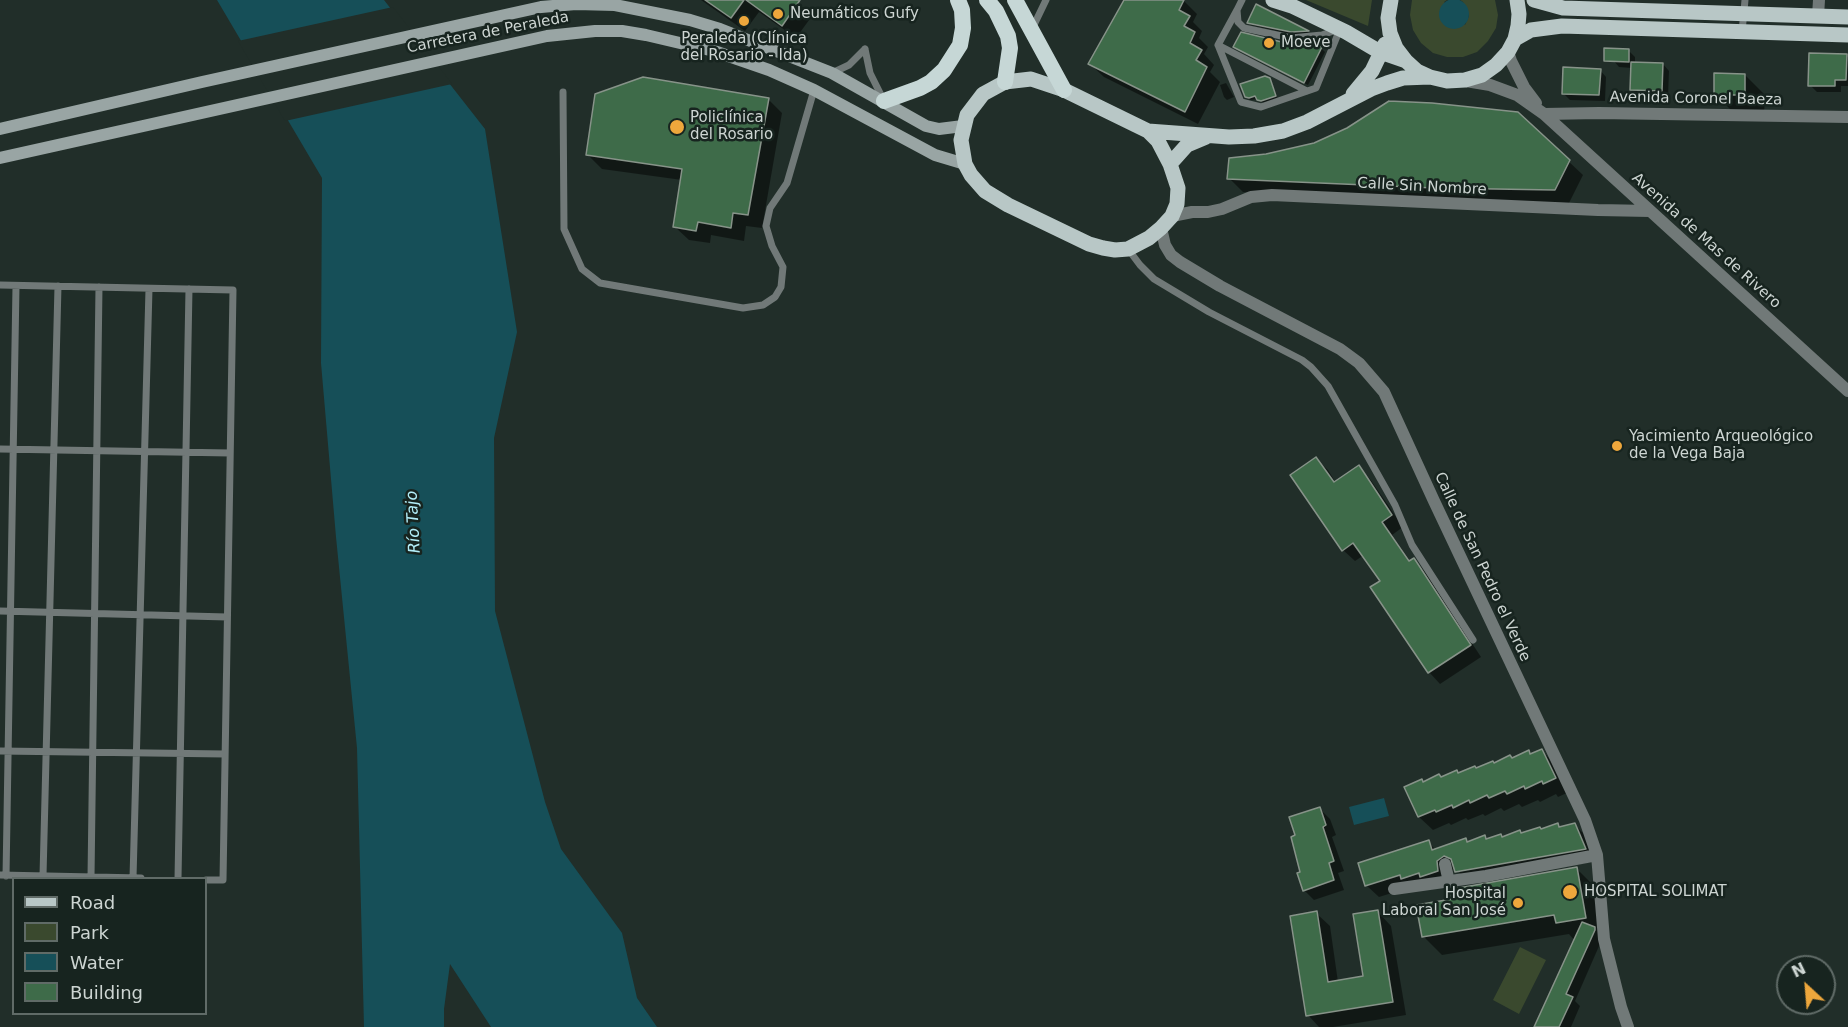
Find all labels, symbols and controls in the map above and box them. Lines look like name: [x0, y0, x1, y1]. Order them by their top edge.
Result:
place label: Neumáticos Gufy: [790, 5, 919, 23]
marker: Neumáticos Gufy: [771, 7, 785, 21]
street label: Carretera de Peraleda: [405, 8, 571, 58]
marker: Peraleda (Clínica del Rosario - Ida): [737, 14, 751, 28]
place label: Peraleda (Clínica del Rosario - Ida): [680, 30, 808, 65]
place label: Moeve: [1281, 34, 1330, 52]
marker: Moeve: [1262, 36, 1276, 50]
street label: Avenida Coronel Baeza: [1609, 88, 1783, 110]
place label: Policlínica del Rosario: [690, 109, 773, 144]
marker: Policlínica del Rosario: [668, 118, 686, 136]
street label: Avenida de Mas de Rivero: [1628, 169, 1784, 313]
street label: Calle Sin Nombre: [1357, 175, 1487, 199]
place label: Yacimiento Arqueológico de la Vega Baja: [1629, 428, 1813, 463]
marker: Yacimiento Arqueológico de la Vega Baja: [1610, 439, 1624, 453]
street label: Calle de San Pedro el Verde: [1430, 470, 1534, 664]
water label: Río Tajo: [403, 490, 425, 554]
legend: [12, 877, 207, 1015]
marker: HOSPITAL SOLIMAT: [1561, 883, 1579, 901]
place label: HOSPITAL SOLIMAT: [1584, 883, 1727, 901]
place label: Hospital Laboral San José: [1382, 885, 1506, 920]
text: Road: [70, 892, 115, 913]
marker: Hospital Laboral San José: [1511, 896, 1525, 910]
text: Park: [70, 922, 109, 943]
text: Water: [70, 952, 123, 973]
north arrow: [1776, 955, 1836, 1015]
text: N: [1789, 959, 1809, 982]
text: Building: [70, 982, 143, 1003]

